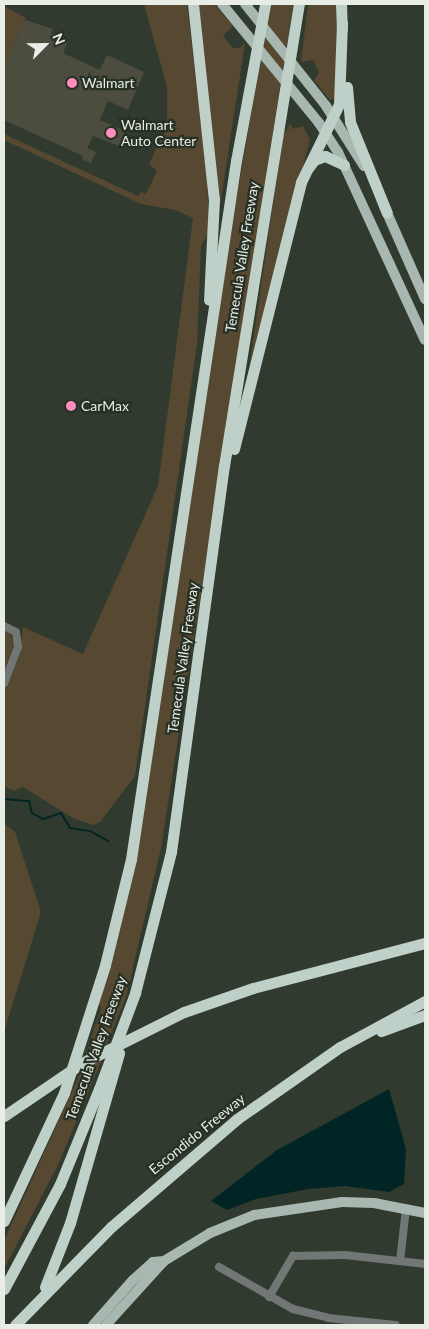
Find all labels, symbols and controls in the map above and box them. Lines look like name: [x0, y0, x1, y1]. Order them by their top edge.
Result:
north arrow: [20, 20, 70, 70]
text: N: [49, 31, 69, 47]
place label: Walmart: [82, 75, 135, 91]
marker: Walmart: [66, 77, 78, 89]
place label: Walmart Auto Center: [121, 117, 196, 150]
marker: Walmart Auto Center: [105, 127, 117, 139]
street label: Temecula Valley Freeway: [222, 180, 262, 334]
place label: CarMax: [81, 398, 129, 414]
marker: CarMax: [65, 400, 77, 412]
street label: Temecula Valley Freeway: [164, 581, 202, 735]
street label: Temecula Valley Freeway: [62, 973, 130, 1123]
street label: Escondido Freeway: [146, 1090, 248, 1178]

